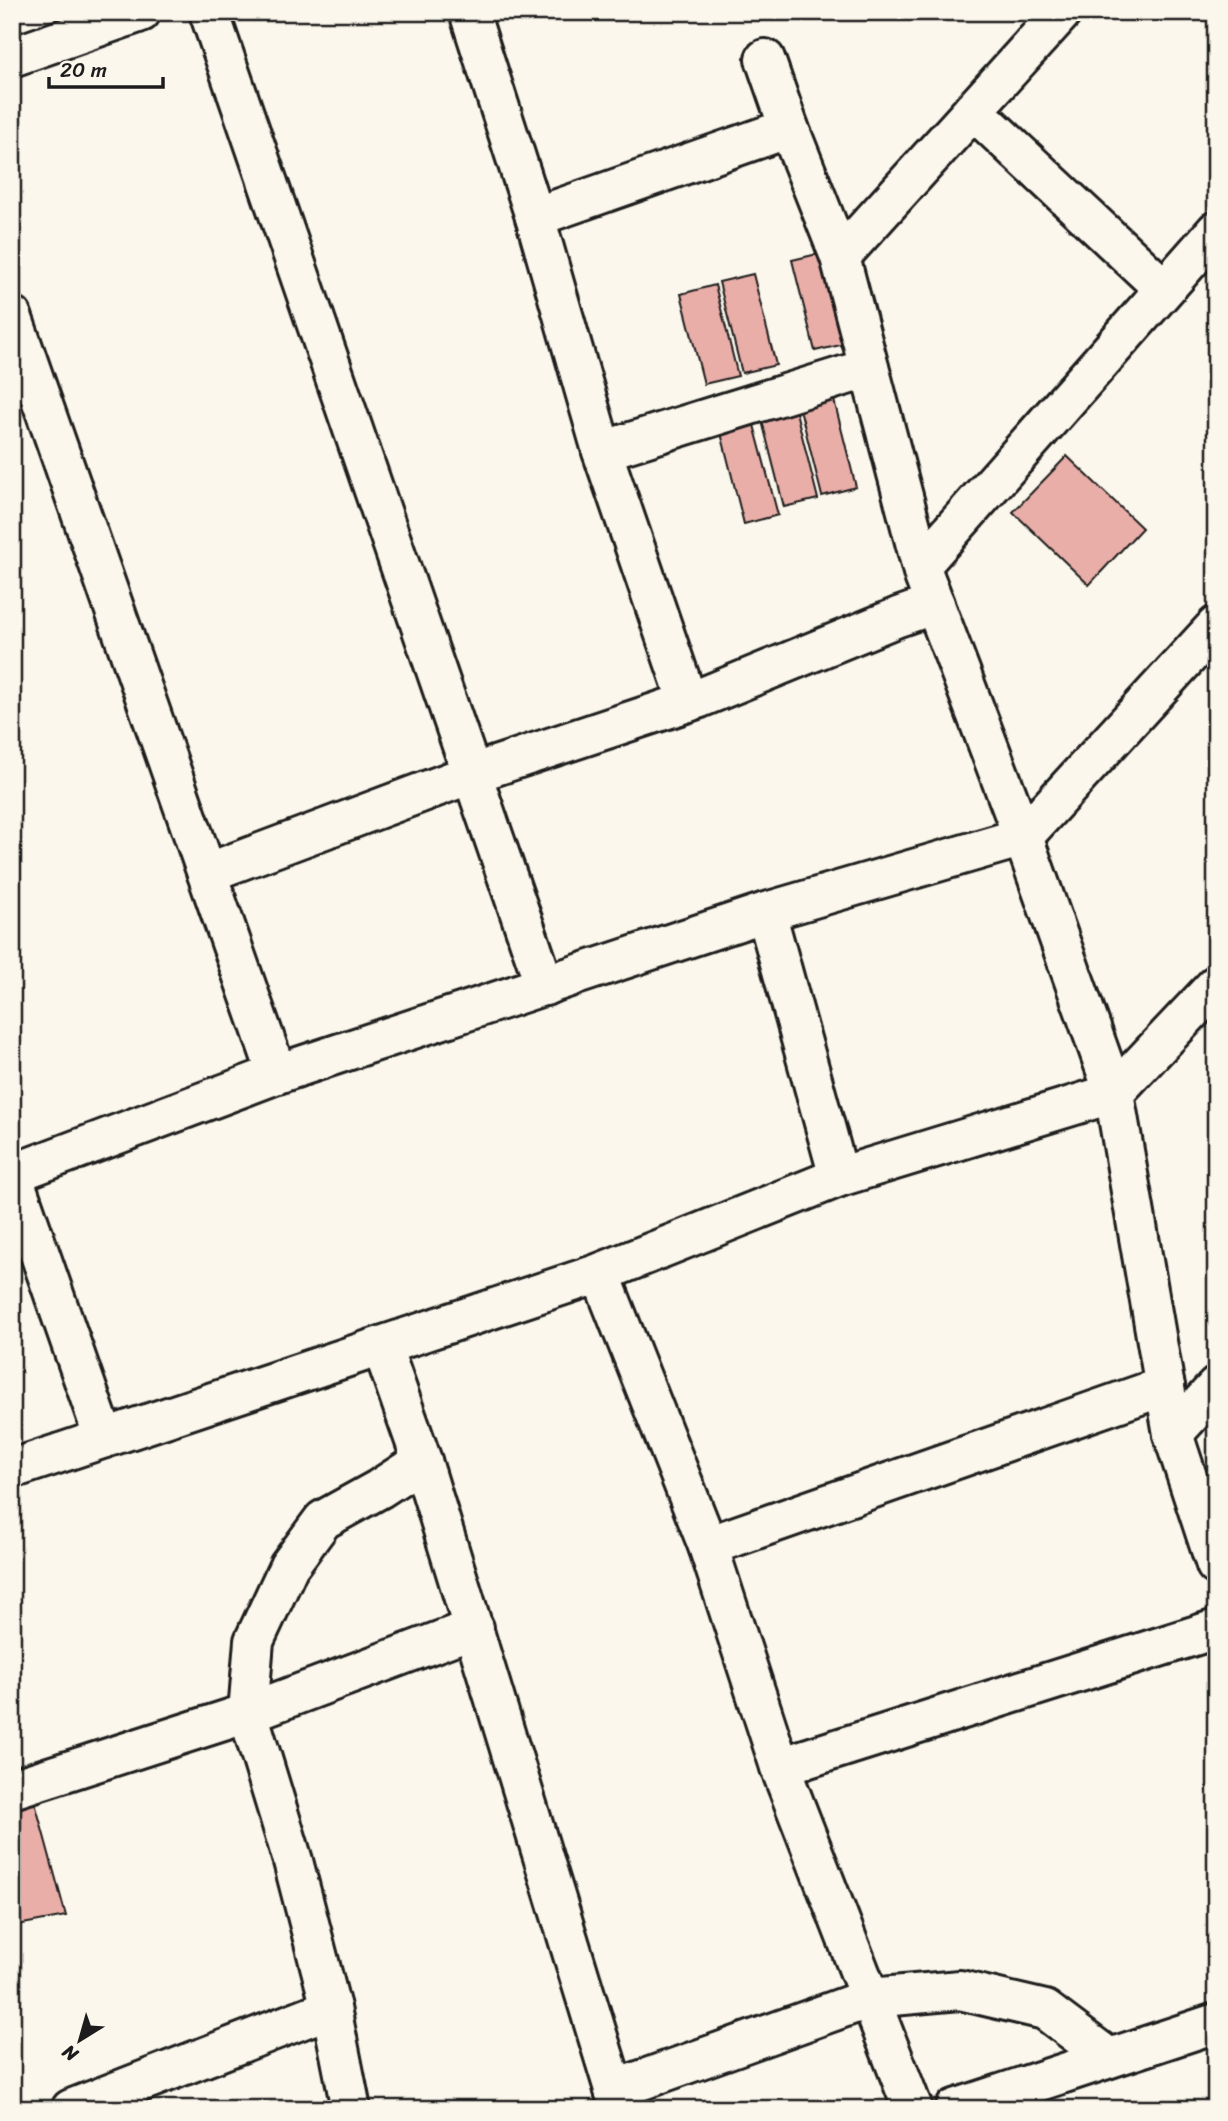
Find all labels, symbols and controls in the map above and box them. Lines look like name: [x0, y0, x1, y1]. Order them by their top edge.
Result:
scale bar: [49, 46, 163, 90]
text: 20 m: [60, 51, 107, 89]
north arrow: [46, 2006, 116, 2076]
text: N: [54, 2036, 86, 2071]

